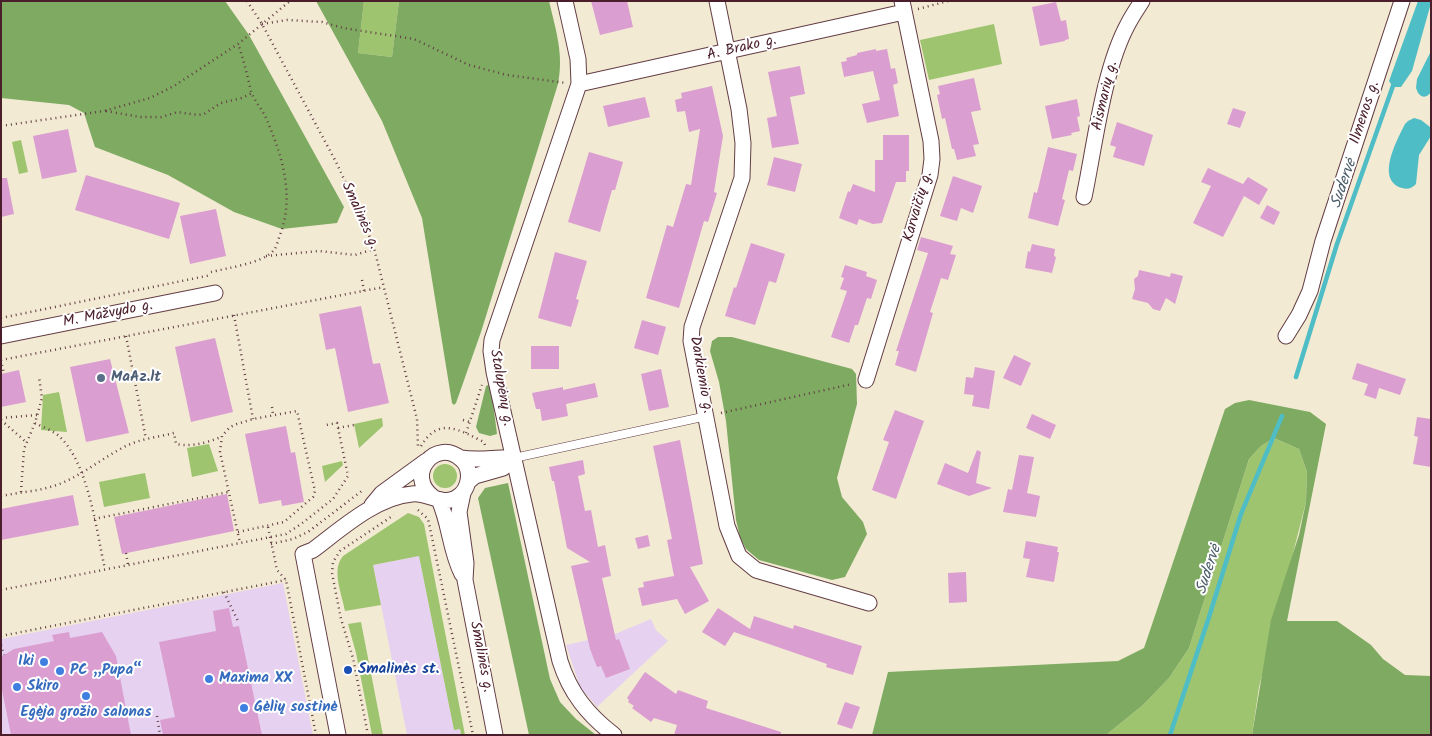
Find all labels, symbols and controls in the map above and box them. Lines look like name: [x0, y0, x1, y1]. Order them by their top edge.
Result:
street label: A. Brako g.: [705, 32, 779, 66]
street label: Aismarių g.: [1089, 60, 1123, 132]
street label: Ilmenos g.: [1347, 79, 1385, 147]
water label: Sudervė: [1328, 157, 1362, 211]
street label: Karvaičių g.: [900, 170, 938, 244]
street label: Smalinės g.: [336, 180, 382, 252]
street label: M. Mažvydo g.: [62, 297, 154, 333]
street label: Darkiemio g.: [684, 335, 716, 415]
street label: Stalupėnų g.: [484, 348, 516, 428]
place label: MaAz.lt: [111, 369, 161, 387]
marker: MaAz.lt: [95, 372, 107, 384]
water label: Sudervė: [1193, 543, 1227, 597]
street label: Smalinės g.: [464, 620, 496, 694]
place label: Iki: [18, 653, 34, 671]
marker: Iki: [38, 656, 50, 668]
place label: Smalinės st.: [358, 661, 439, 679]
place label: PC „Pupa“: [70, 662, 142, 680]
marker: Smalinės st.: [342, 664, 354, 676]
marker: PC „Pupa“: [54, 665, 66, 677]
place label: Maxima XX: [219, 670, 292, 688]
marker: Maxima XX: [203, 673, 215, 685]
place label: Skiro: [27, 678, 59, 696]
marker: Skiro: [11, 681, 23, 693]
marker: Egėja grožio salonas: [80, 690, 92, 702]
place label: Gėlių sostinė: [254, 699, 337, 717]
marker: Gėlių sostinė: [238, 702, 250, 714]
place label: Egėja grožio salonas: [21, 704, 151, 722]

